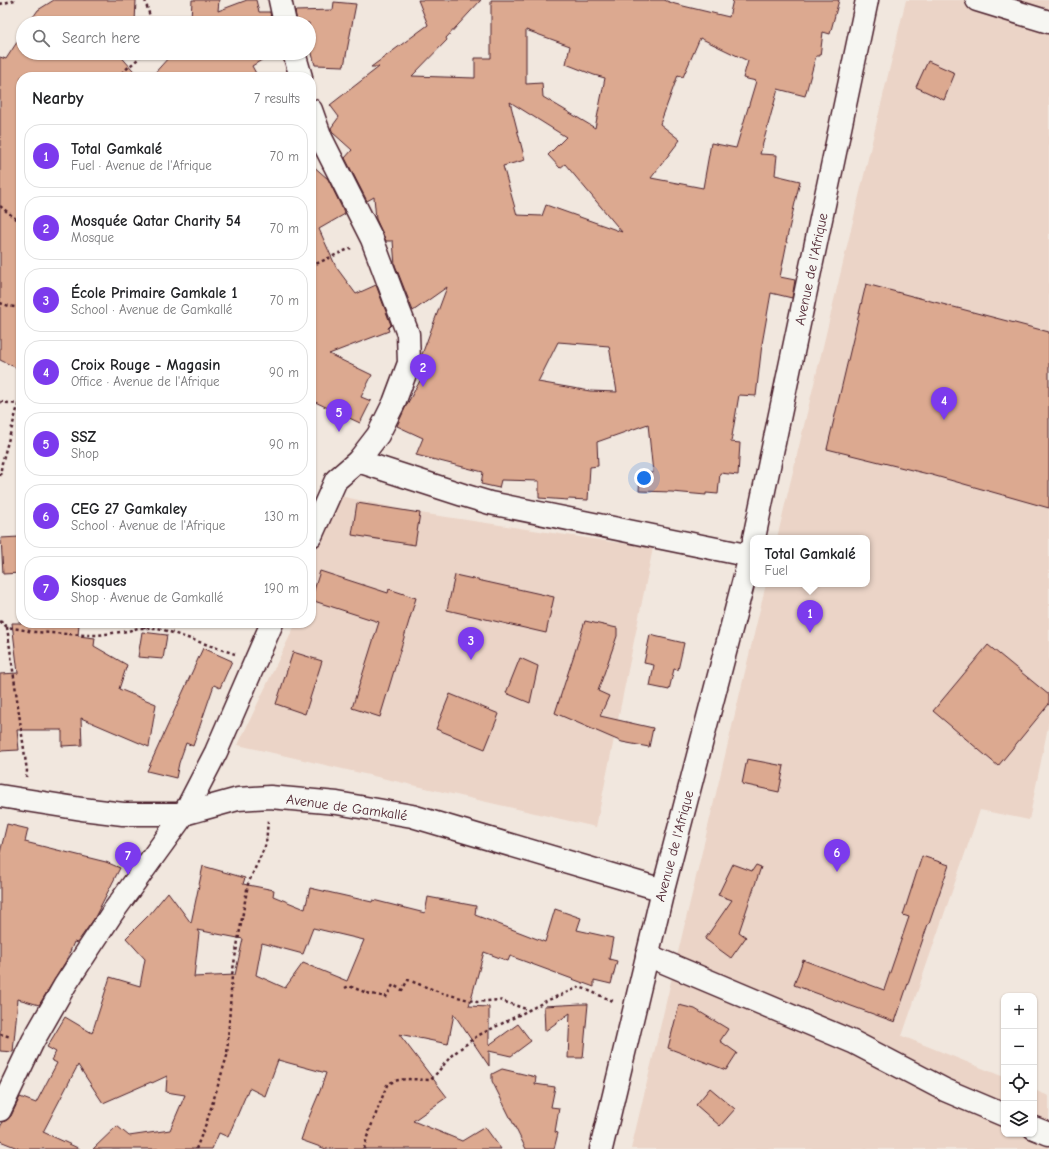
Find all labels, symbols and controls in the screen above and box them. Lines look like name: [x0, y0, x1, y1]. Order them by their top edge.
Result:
search box: [16, 16, 316, 60]
icon: search: [30, 27, 52, 49]
text: Search here: [62, 29, 140, 47]
text: Nearby: [32, 89, 83, 108]
text: 7 results: [254, 91, 300, 106]
text: Total Gamkalé: [71, 140, 162, 158]
text: 1: [43, 149, 49, 164]
text: 70 m: [270, 149, 299, 164]
text: Fuel · Avenue de l'Afrique: [71, 158, 212, 173]
street label: Avenue de l'Afrique: [791, 211, 832, 327]
text: Mosquée Qatar Charity 54: [71, 212, 241, 230]
text: 2: [43, 221, 49, 236]
text: 70 m: [270, 221, 299, 236]
text: Mosque: [71, 230, 114, 245]
text: École Primaire Gamkale 1: [71, 284, 237, 302]
text: 3: [43, 293, 49, 308]
text: 70 m: [270, 293, 299, 308]
text: School · Avenue de Gamkallé: [71, 302, 232, 317]
pin: 2: [410, 354, 436, 387]
text: Croix Rouge - Magasin: [71, 356, 220, 374]
text: 4: [43, 365, 49, 380]
text: 90 m: [269, 365, 299, 380]
text: Office · Avenue de l'Afrique: [71, 374, 220, 389]
pin: 4: [931, 387, 957, 420]
pin: 5: [326, 399, 352, 432]
text: SSZ: [71, 428, 96, 446]
text: 5: [43, 437, 49, 452]
text: 90 m: [269, 437, 299, 452]
text: Shop: [71, 446, 99, 461]
your location: [634, 468, 654, 488]
text: CEG 27 Gamkaley: [71, 500, 187, 518]
text: 6: [43, 509, 49, 524]
text: 130 m: [264, 509, 299, 524]
text: School · Avenue de l'Afrique: [71, 518, 225, 533]
popup: [750, 535, 870, 587]
text: Total Gamkalé: [764, 545, 856, 563]
text: Fuel: [764, 563, 788, 578]
text: Kiosques: [71, 572, 126, 590]
text: 7: [43, 581, 49, 596]
text: 190 m: [264, 581, 299, 596]
text: Shop · Avenue de Gamkallé: [71, 590, 223, 605]
pin: 1: [797, 600, 823, 633]
pin: 3: [458, 627, 484, 660]
street label: Avenue de l'Afrique: [651, 789, 697, 904]
street label: Avenue de Gamkallé: [285, 791, 409, 824]
pin: 6: [824, 839, 850, 872]
pin: 7: [115, 842, 141, 875]
map controls: [1001, 993, 1037, 1137]
button: +: [1001, 993, 1037, 1029]
button: −: [1001, 1029, 1037, 1065]
button: locate: [1001, 1065, 1037, 1101]
button: layers: [1001, 1101, 1037, 1137]

